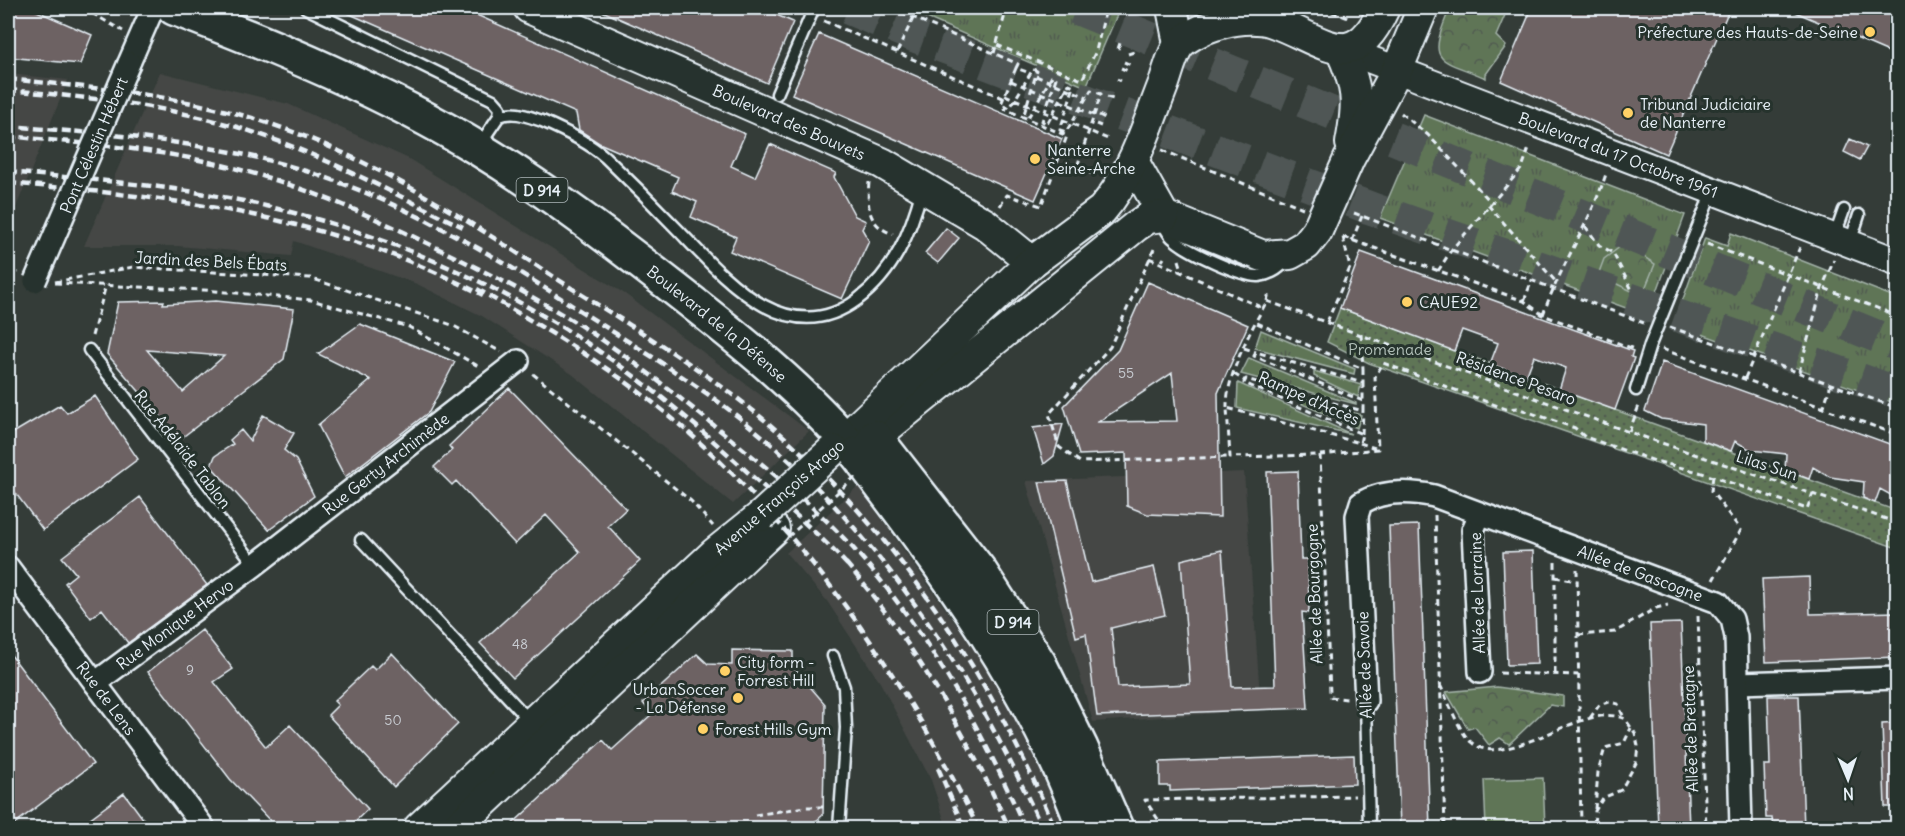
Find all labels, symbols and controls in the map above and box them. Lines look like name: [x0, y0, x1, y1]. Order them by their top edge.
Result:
place label: Préfecture des Hauts-de-Seine: [1637, 22, 1858, 42]
marker: Préfecture des Hauts-de-Seine: [1863, 25, 1877, 39]
street label: Pont Célestin Hébert: [55, 73, 132, 216]
street label: Boulevard des Bouvets: [710, 80, 868, 164]
place label: Tribunal Judiciaire de Nanterre: [1640, 94, 1771, 132]
marker: Tribunal Judiciaire de Nanterre: [1621, 106, 1635, 120]
street label: Boulevard du 17 Octobre 1961: [1516, 107, 1721, 202]
place label: Nanterre Seine-Arche: [1047, 140, 1136, 178]
marker: Nanterre Seine-Arche: [1028, 152, 1042, 166]
road number: D 914: [516, 178, 568, 202]
street label: Jardin des Bels Ébats: [134, 247, 288, 275]
street label: Boulevard de la Défense: [643, 261, 791, 386]
place label: CAUE92: [1419, 292, 1478, 312]
marker: CAUE92: [1400, 295, 1414, 309]
park label: Promenade: [1348, 339, 1432, 359]
street label: Résidence Pesaro: [1453, 347, 1579, 409]
house number: 55: [1118, 364, 1134, 382]
street label: Rampe d'Accès: [1255, 367, 1363, 429]
street label: Rue Adélaïde Tablon: [130, 386, 236, 512]
street label: Rue Gerty Archimède: [318, 408, 453, 519]
street label: Avenue François Arago: [710, 435, 848, 559]
street label: Lilas Sun: [1734, 446, 1800, 484]
street label: Allée de Bourgogne: [1302, 524, 1326, 664]
street label: Allée de Lorraine: [1465, 532, 1489, 654]
street label: Allée de Gascogne: [1575, 541, 1706, 605]
street label: Rue Monique Hervo: [112, 575, 237, 674]
road number: D 914: [988, 610, 1038, 634]
street label: Allée de Savoie: [1352, 611, 1376, 719]
house number: 48: [512, 635, 528, 653]
place label: City form - Forrest Hill: [737, 652, 815, 690]
street label: Rue de Lens: [72, 657, 141, 739]
house number: 9: [186, 661, 194, 679]
marker: City form - Forrest Hill: [718, 664, 732, 678]
street label: Allée de Bretagne: [1678, 665, 1702, 793]
place label: UrbanSoccer - La Défense: [633, 679, 726, 717]
marker: UrbanSoccer - La Défense: [731, 691, 745, 705]
house number: 50: [384, 711, 402, 729]
place label: Forest Hills Gym: [715, 719, 832, 739]
marker: Forest Hills Gym: [696, 722, 710, 736]
north arrow: [1818, 749, 1878, 809]
text: N: [1843, 784, 1854, 804]

